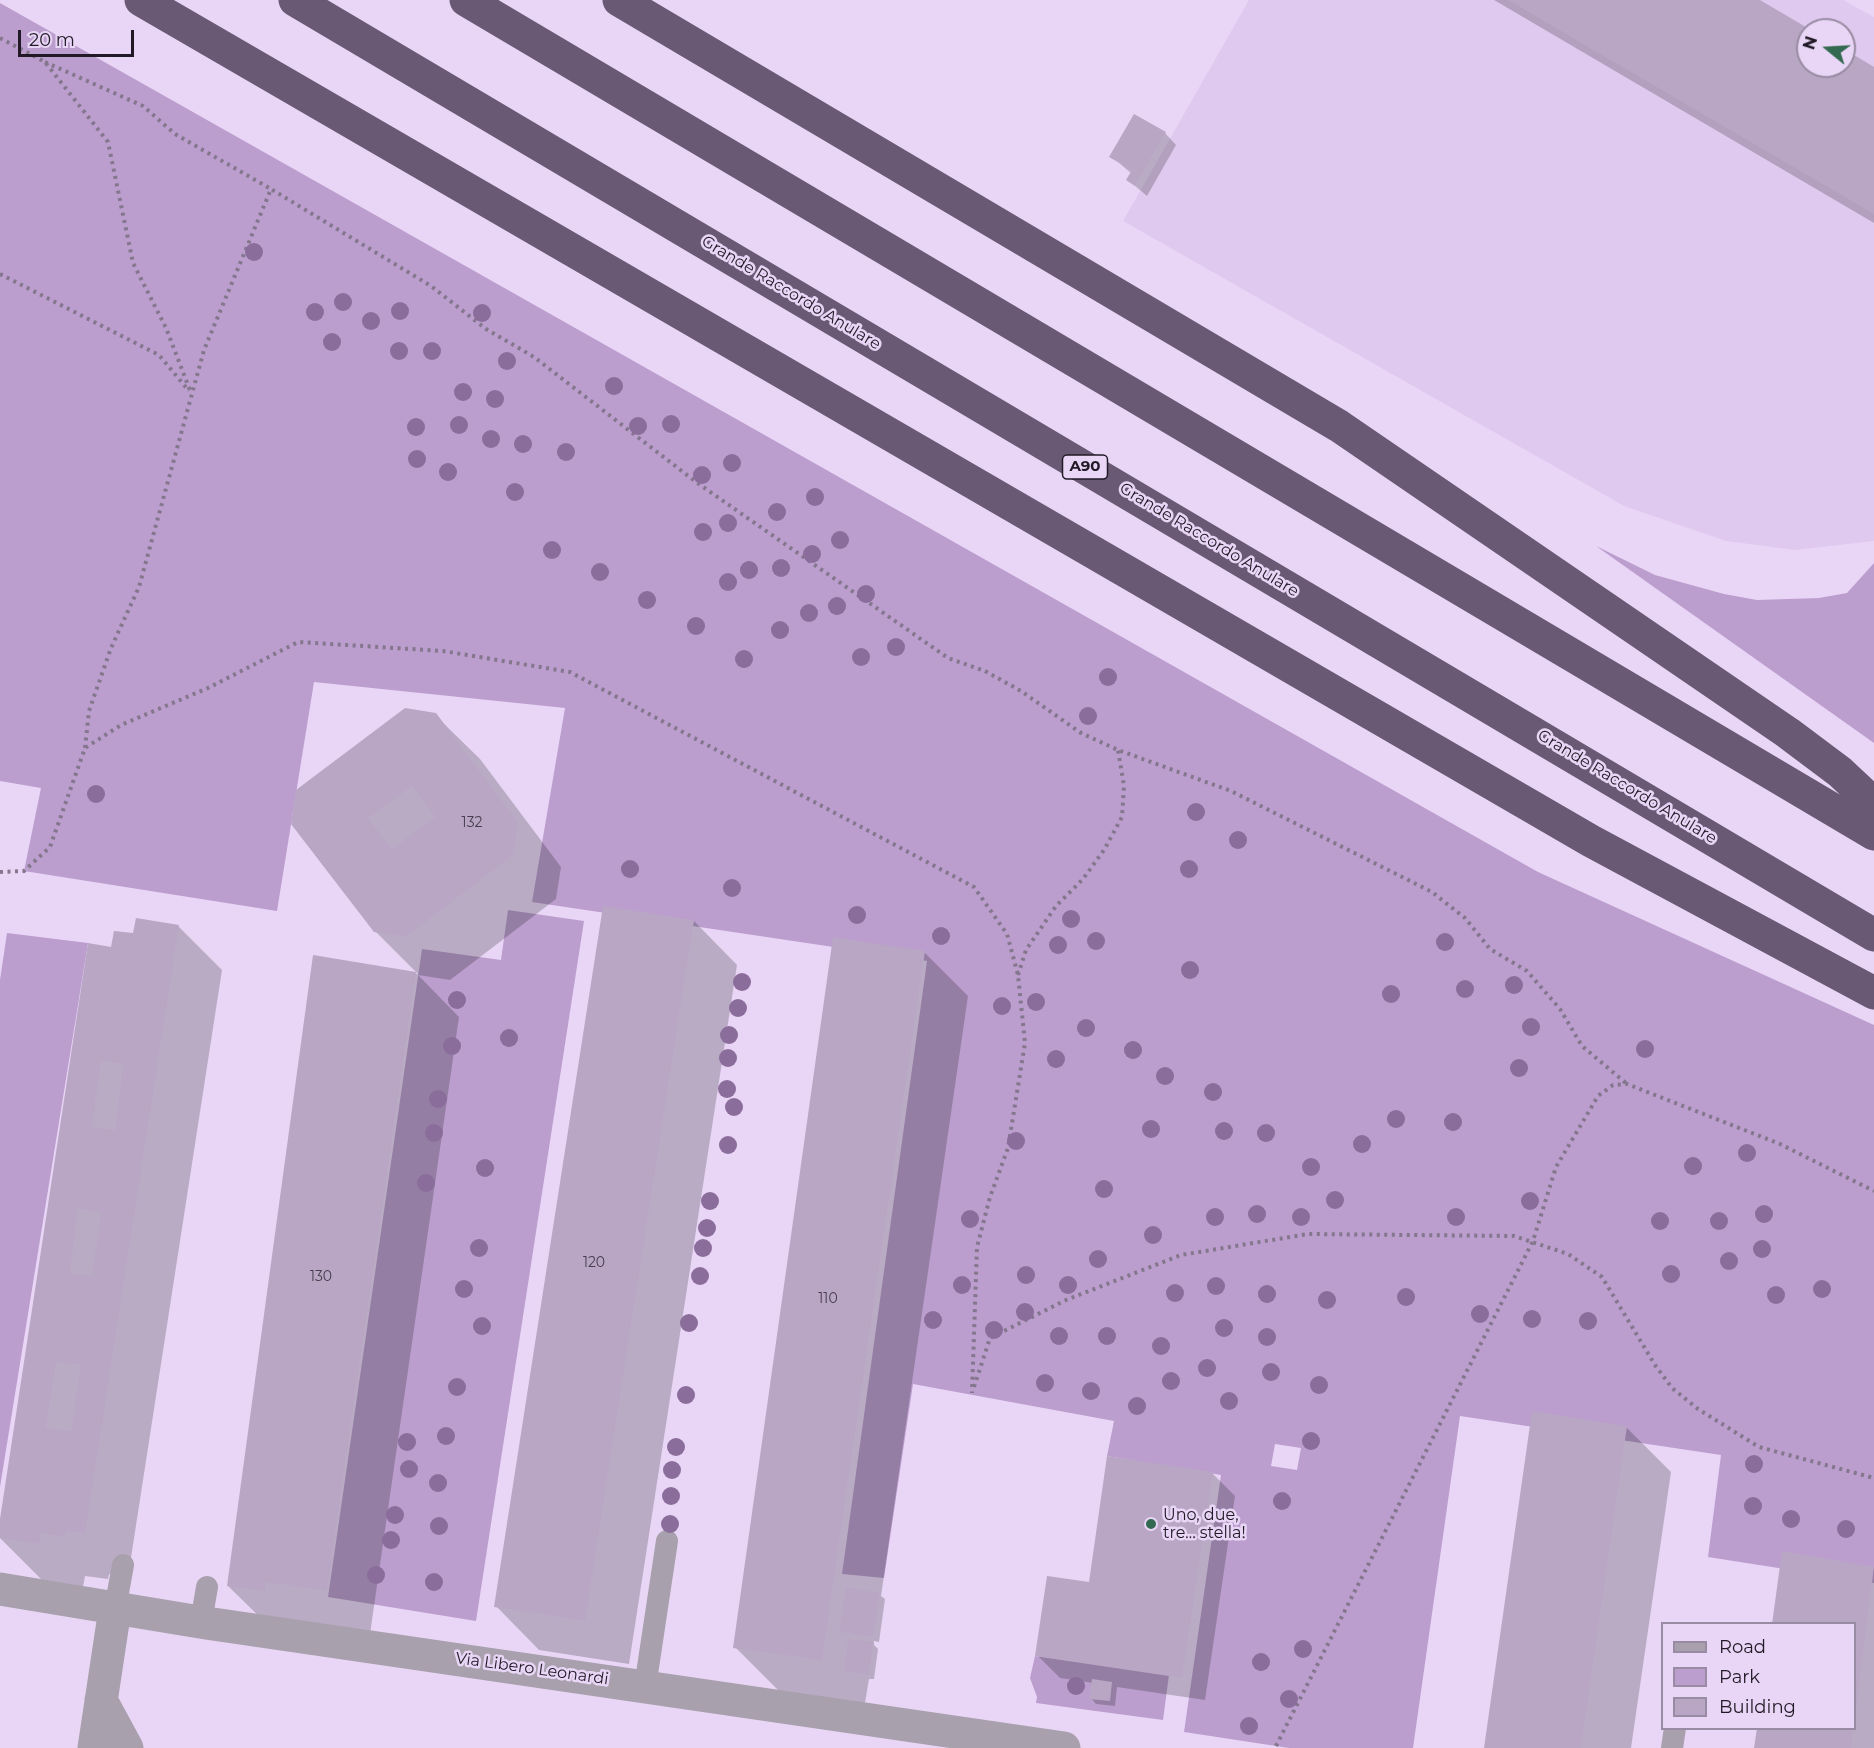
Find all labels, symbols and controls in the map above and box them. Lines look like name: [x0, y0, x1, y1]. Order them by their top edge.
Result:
scale bar: [21, 18, 136, 56]
north arrow: [1796, 18, 1856, 78]
text: 20 m: [29, 29, 75, 51]
text: N: [1799, 34, 1821, 52]
street label: Grande Raccordo Anulare: [698, 232, 884, 354]
road number: A90: [1062, 455, 1108, 479]
street label: Grande Raccordo Anulare: [1116, 479, 1302, 601]
street label: Grande Raccordo Anulare: [1534, 726, 1720, 848]
house number: 132: [462, 815, 482, 831]
house number: 120: [583, 1255, 605, 1271]
house number: 130: [310, 1269, 332, 1285]
house number: 110: [818, 1291, 838, 1307]
place label: Uno, due, tre... stella!: [1163, 1505, 1246, 1543]
marker: Uno, due, tre... stella!: [1144, 1517, 1158, 1531]
legend: [1661, 1622, 1856, 1730]
text: Road: [1719, 1636, 1766, 1658]
street label: Via Libero Leonardi: [454, 1649, 610, 1689]
text: Park: [1719, 1666, 1760, 1688]
text: Building: [1719, 1696, 1796, 1718]

